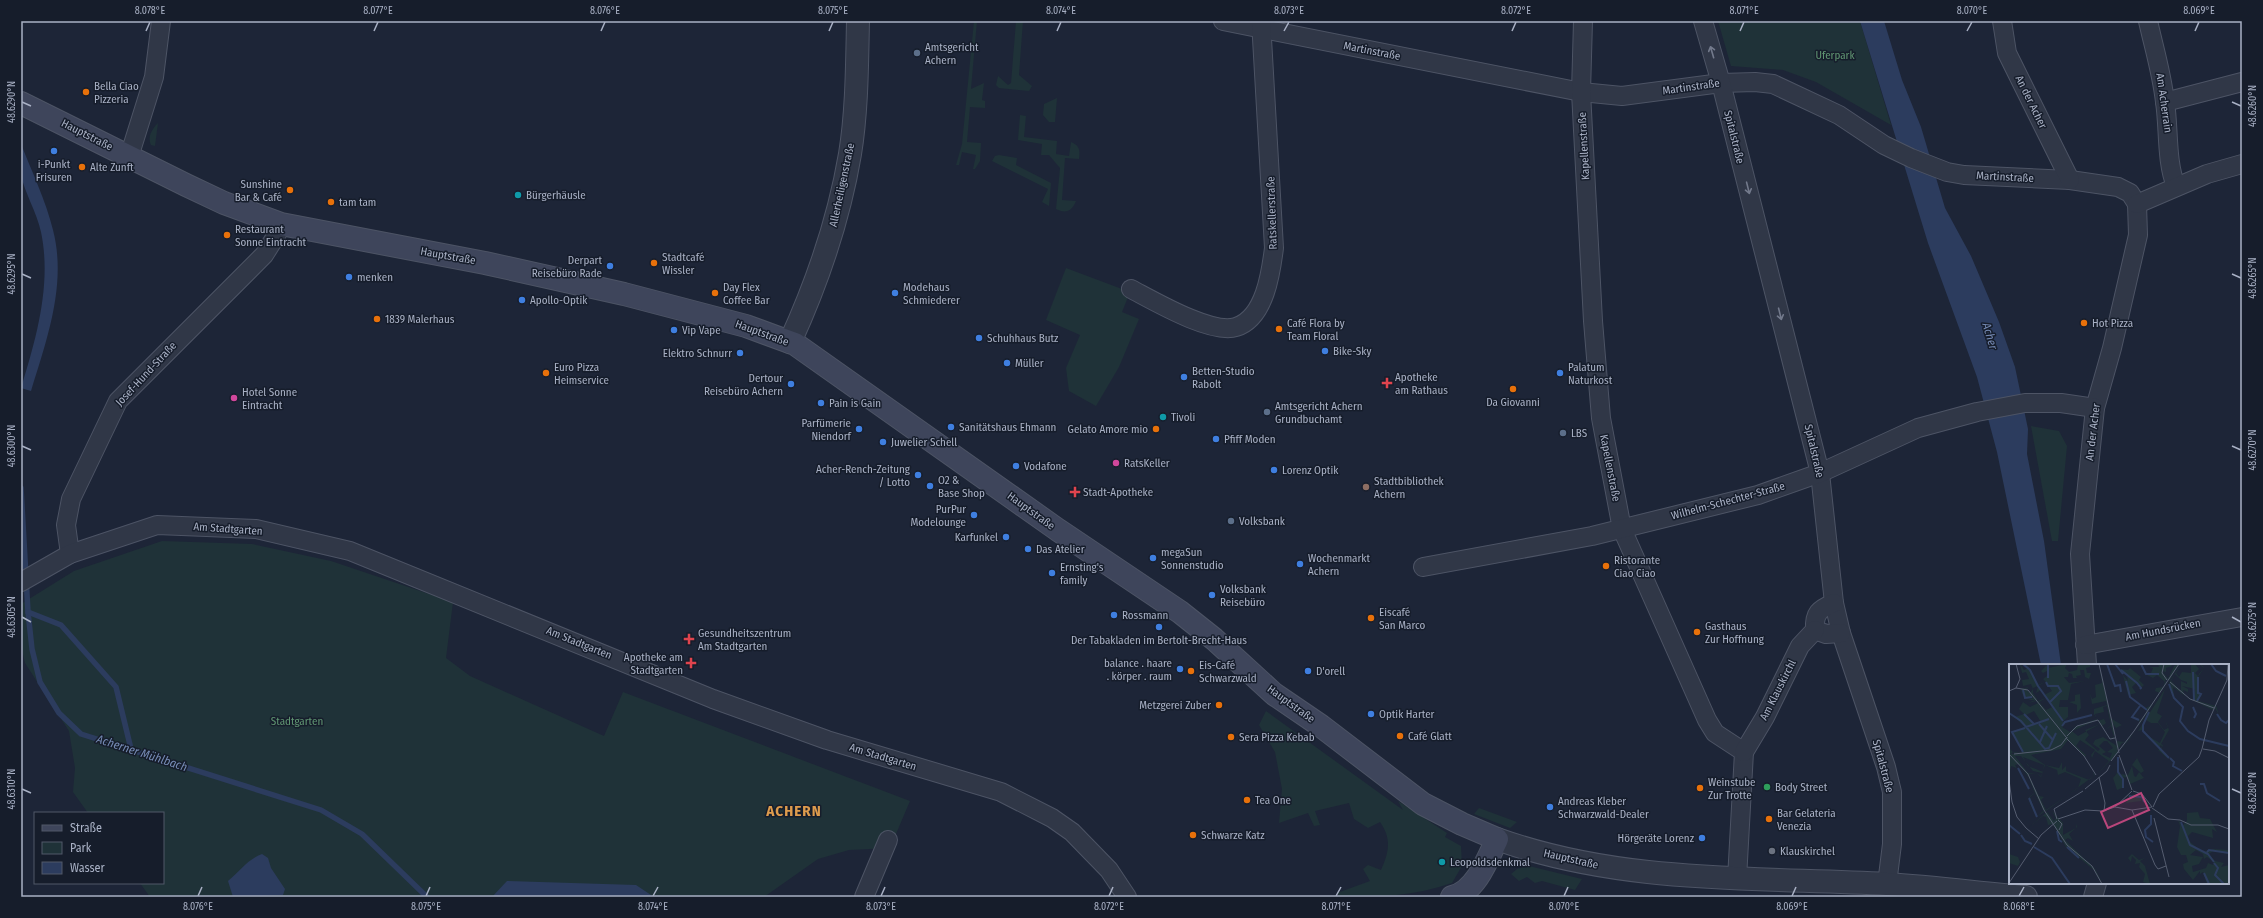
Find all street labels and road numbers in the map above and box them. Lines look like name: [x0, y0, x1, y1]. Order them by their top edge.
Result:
street label: Martinstraße: [1342, 39, 1402, 63]
street label: Am Acherrain: [2153, 72, 2175, 134]
street label: An der Acher: [2013, 73, 2050, 131]
street label: Martinstraße: [1662, 77, 1720, 97]
street label: Spitalstraße: [1721, 109, 1747, 165]
street label: Kapellenstraße: [1576, 112, 1592, 180]
street label: Hauptstraße: [59, 117, 115, 153]
street label: Allerheiligenstraße: [827, 142, 857, 228]
street label: Martinstraße: [1976, 169, 2034, 185]
street label: Ratskellerstraße: [1264, 176, 1280, 250]
street label: Hauptstraße: [419, 245, 477, 267]
street label: Hauptstraße: [734, 317, 790, 349]
street label: Josef-Hund-Straße: [113, 339, 179, 409]
street label: An der Acher: [2083, 403, 2103, 461]
street label: Spitalstraße: [1802, 423, 1826, 479]
street label: Kapellenstraße: [1597, 433, 1623, 503]
street label: Wilhelm-Schechter-Straße: [1670, 480, 1786, 522]
street label: Hauptstraße: [1005, 489, 1057, 533]
street label: Am Stadtgarten: [193, 520, 263, 538]
street label: Am Hundsrücken: [2124, 616, 2202, 644]
street label: Am Stadtgarten: [544, 624, 614, 662]
street label: Am Klauskirchl: [1757, 657, 1799, 722]
street label: Hauptstraße: [1265, 682, 1317, 726]
street label: Spitalstraße: [1870, 738, 1896, 794]
street label: Am Stadtgarten: [848, 741, 918, 773]
street label: Hauptstraße: [1542, 846, 1600, 872]

